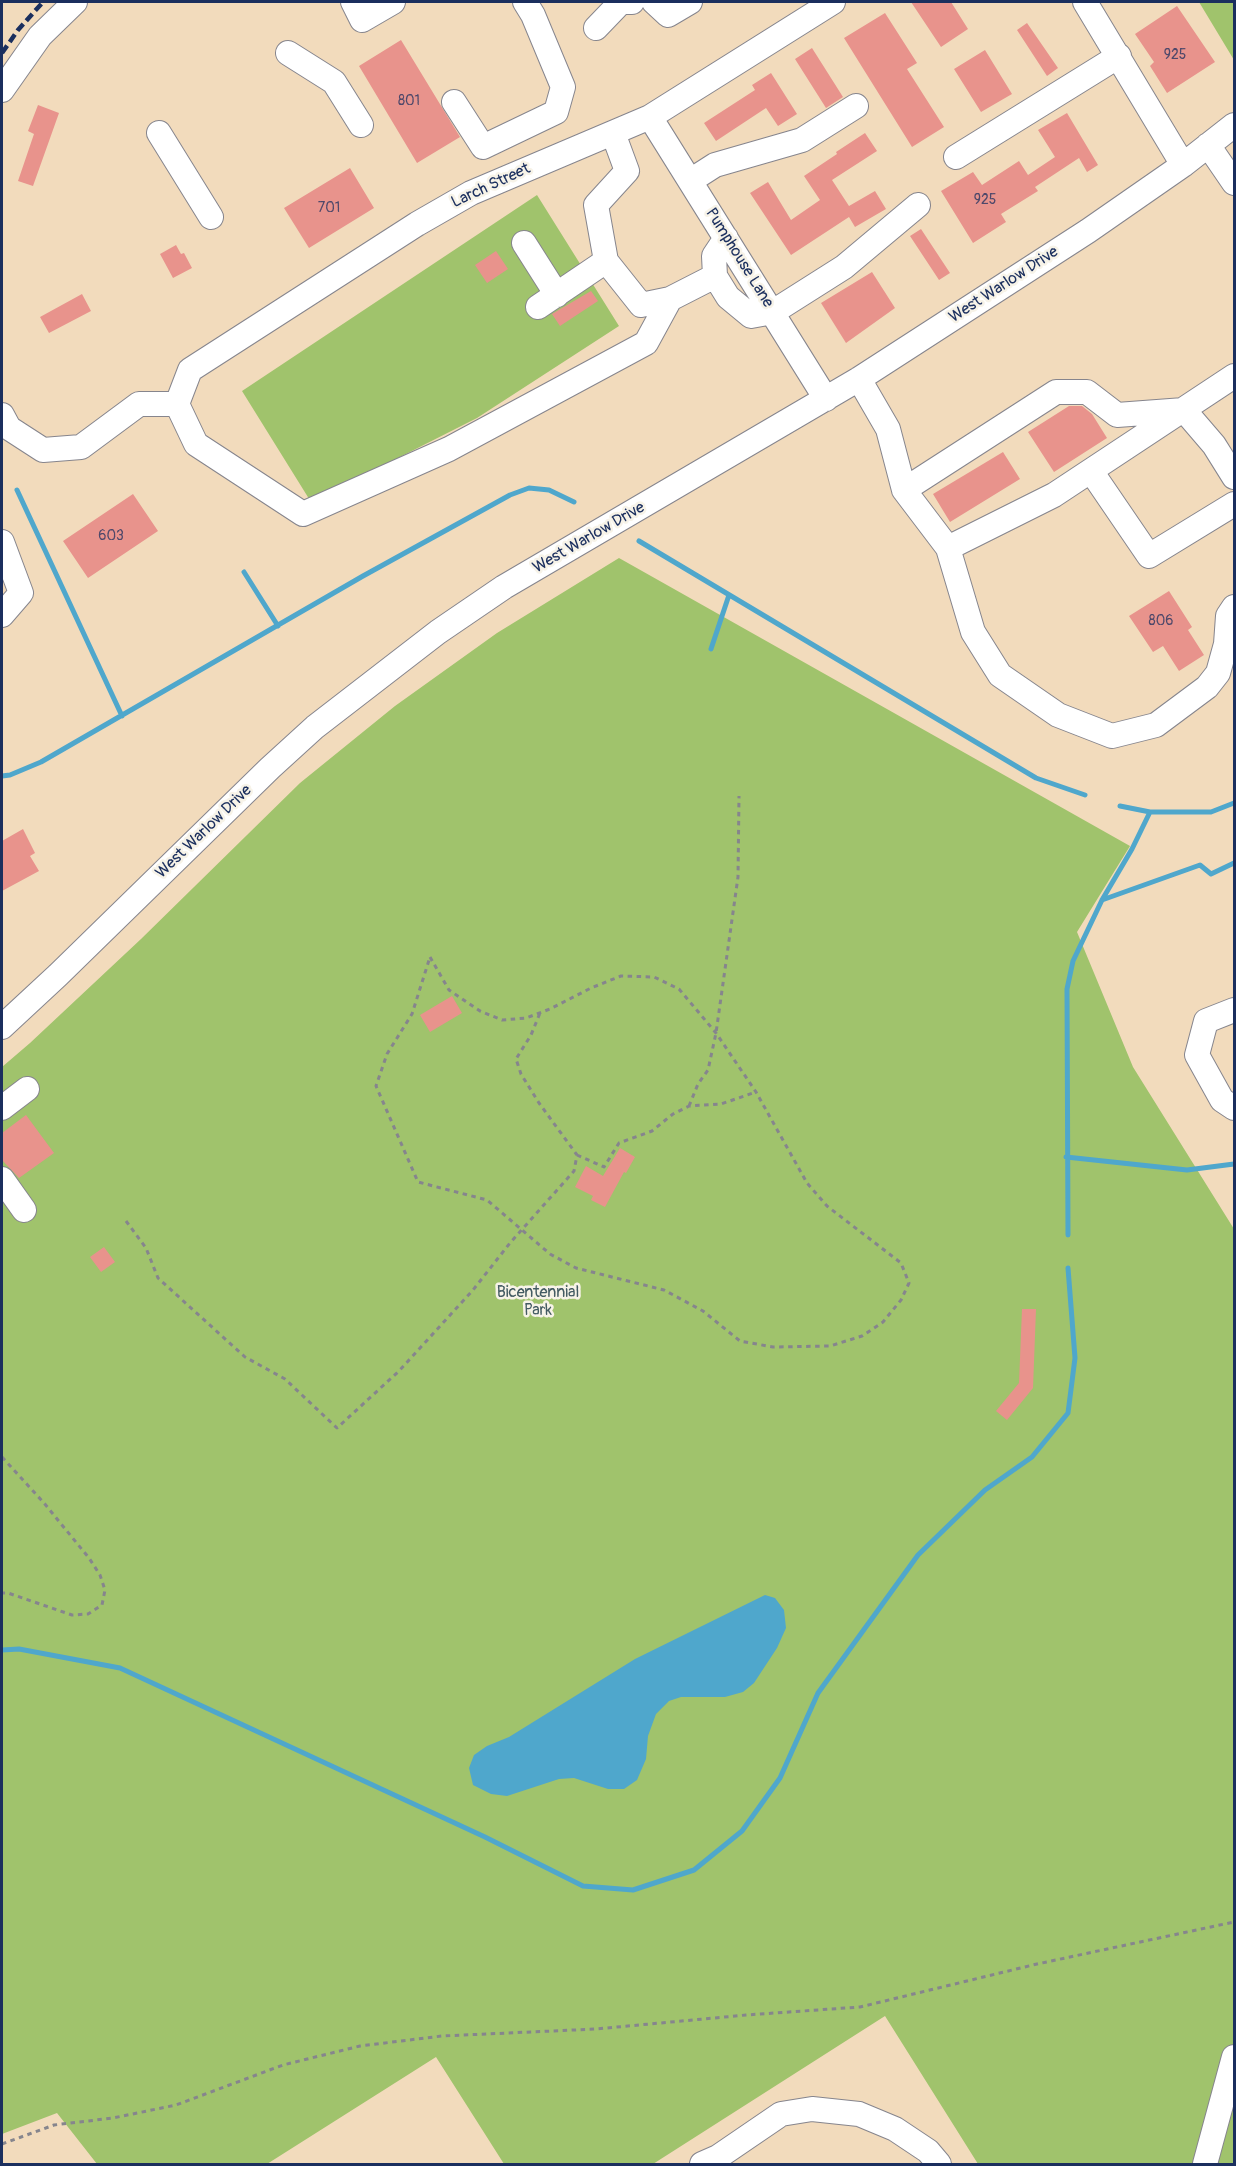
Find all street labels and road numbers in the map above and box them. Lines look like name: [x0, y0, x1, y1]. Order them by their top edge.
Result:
street label: Larch Street: [449, 159, 533, 213]
street label: Pumphouse Lane: [701, 205, 777, 311]
street label: West Warlow Drive: [946, 243, 1062, 327]
street label: West Warlow Drive: [530, 498, 648, 578]
street label: West Warlow Drive: [152, 781, 256, 883]

